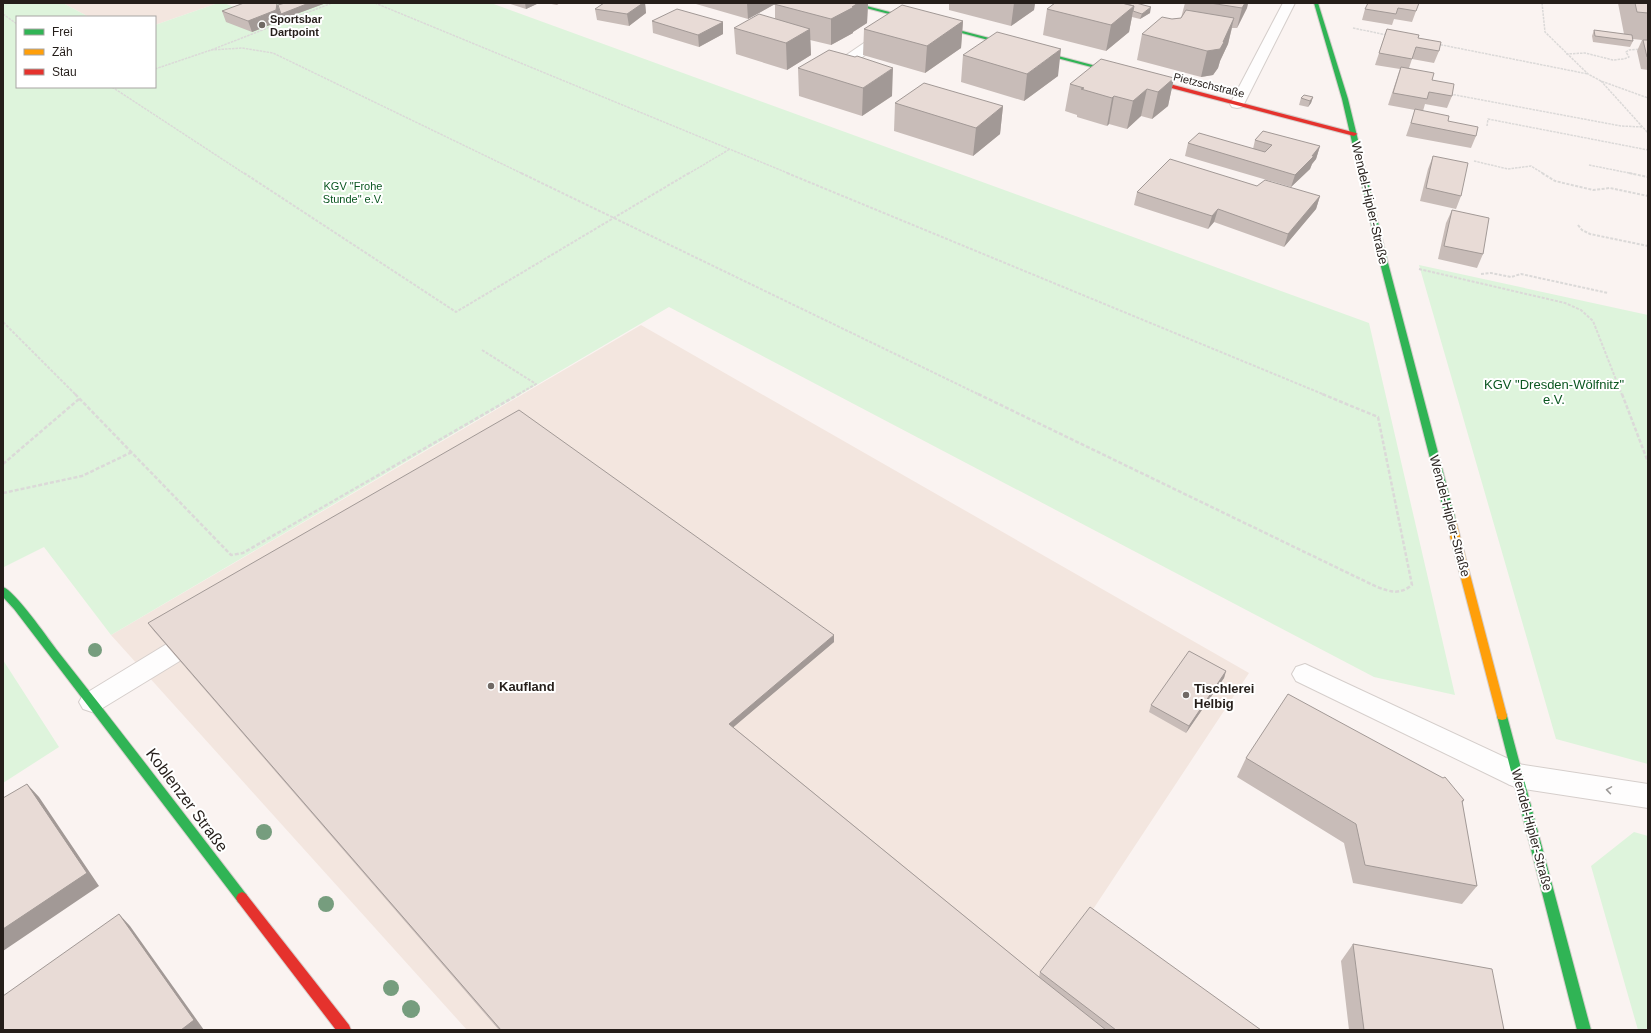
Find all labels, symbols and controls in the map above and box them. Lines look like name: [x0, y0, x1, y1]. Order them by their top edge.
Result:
place label: Sportsbar Dartpoint: [270, 13, 323, 38]
legend: [16, 16, 156, 88]
marker: Sportsbar Dartpoint: [257, 20, 267, 30]
text: Frei: [52, 25, 73, 39]
text: Zäh: [52, 45, 73, 59]
text: Stau: [52, 65, 77, 79]
street label: Pietzschstraße: [1172, 70, 1246, 100]
street label: Wendel-Hipler-Straße: [1349, 140, 1391, 266]
park label: KGV "Frohe Stunde" e.V.: [323, 180, 383, 205]
park label: KGV "Dresden-Wölfnitz" e.V.: [1484, 377, 1624, 407]
street label: Wendel-Hipler-Straße: [1427, 453, 1473, 579]
place label: Kaufland: [499, 679, 555, 694]
marker: Kaufland: [486, 681, 496, 691]
place label: Tischlerei Helbig: [1194, 681, 1254, 711]
marker: Tischlerei Helbig: [1181, 690, 1191, 700]
street label: Koblenzer Straße: [143, 745, 231, 855]
street label: Wendel-Hipler-Straße: [1509, 767, 1555, 893]
one-way arrow: [1606, 786, 1613, 795]

